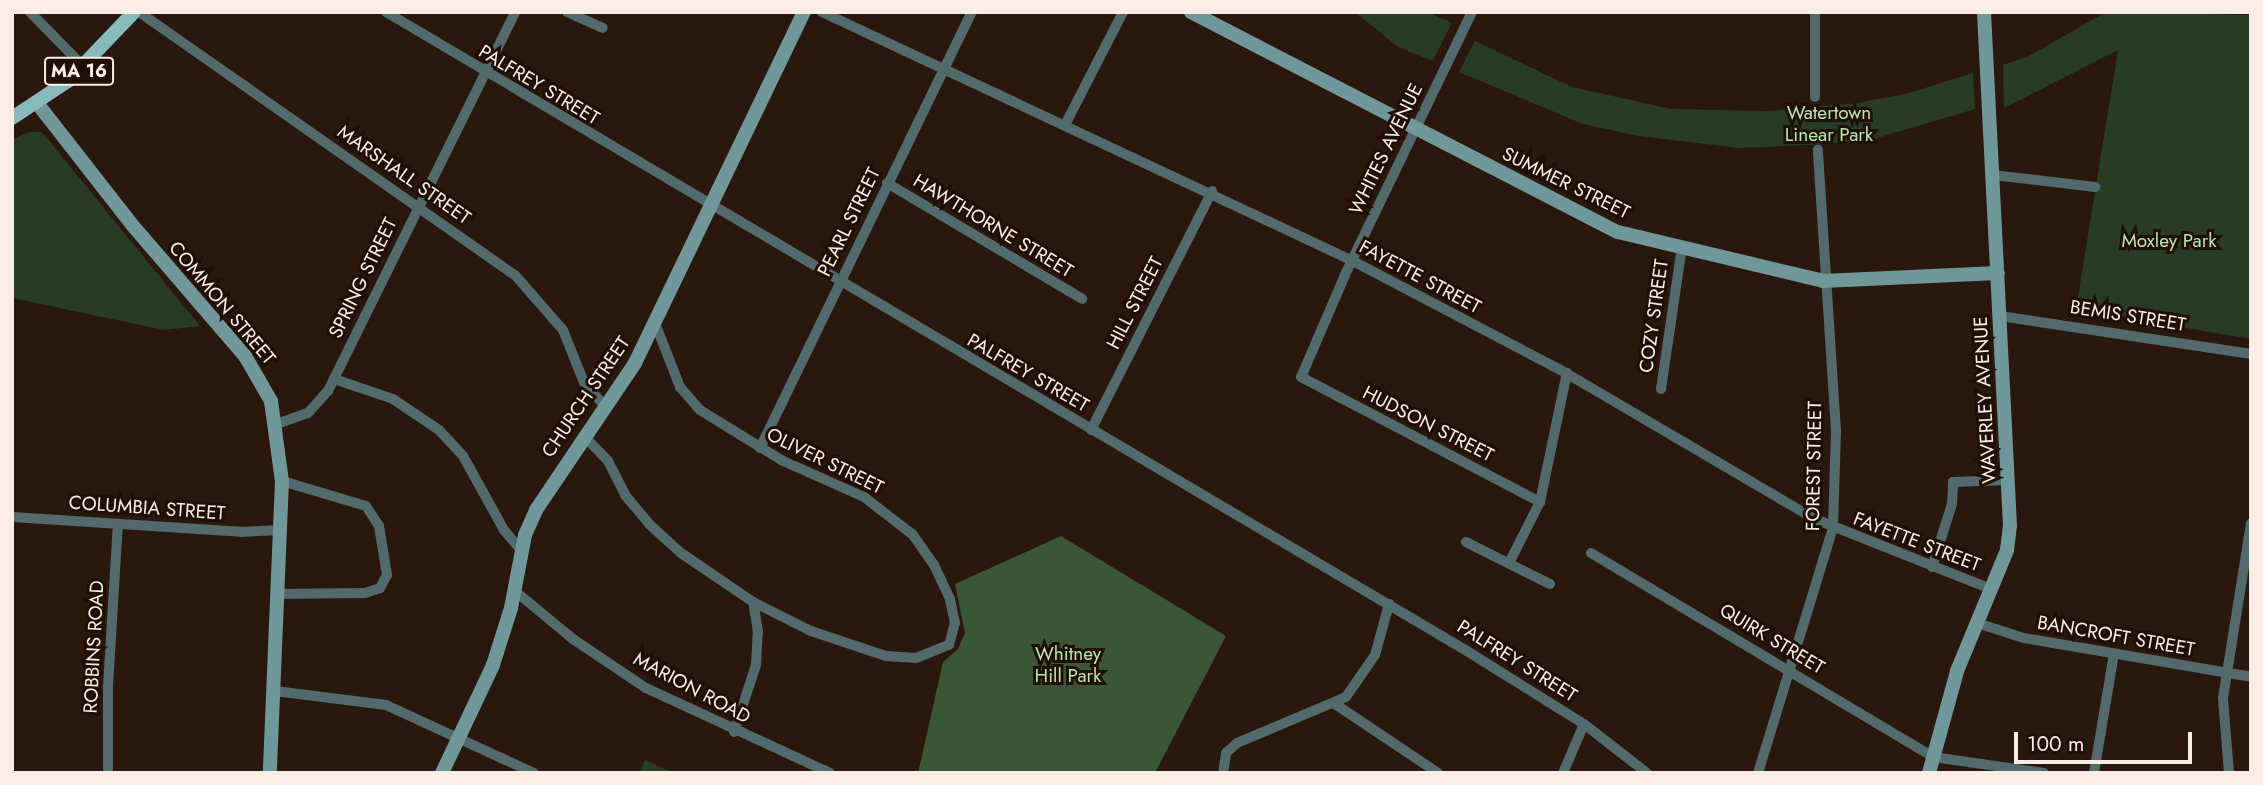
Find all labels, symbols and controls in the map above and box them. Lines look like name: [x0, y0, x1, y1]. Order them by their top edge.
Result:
street label: PALFREY STREET: [475, 40, 603, 130]
road number: MA 16: [44, 56, 114, 86]
street label: WHITES AVENUE: [1344, 80, 1428, 218]
park label: Watertown Linear Park: [1785, 102, 1873, 146]
street label: MARSHALL STREET: [333, 120, 475, 230]
street label: SUMMER STREET: [1498, 142, 1634, 224]
street label: PEARL STREET: [813, 164, 885, 280]
street label: HAWTHORNE STREET: [909, 169, 1077, 283]
street label: SPRING STREET: [324, 214, 402, 342]
park label: Moxley Park: [2121, 230, 2217, 252]
street label: FAYETTE STREET: [1355, 235, 1485, 319]
street label: COMMON STREET: [164, 237, 280, 369]
street label: HILL STREET: [1102, 253, 1168, 353]
street label: COZY STREET: [1635, 258, 1673, 374]
street label: BEMIS STREET: [2069, 296, 2187, 336]
street label: WAVERLEY AVENUE: [1969, 316, 2001, 484]
street label: PALFREY STREET: [963, 329, 1093, 417]
street label: CHURCH STREET: [537, 332, 635, 462]
street label: HUDSON STREET: [1359, 381, 1497, 467]
street label: FOREST STREET: [1801, 401, 1827, 531]
street label: OLIVER STREET: [763, 423, 887, 499]
street label: COLUMBIA STREET: [68, 491, 226, 525]
street label: FAYETTE STREET: [1850, 507, 1984, 577]
street label: ROBBINS ROAD: [79, 580, 109, 714]
street label: QUIRK STREET: [1715, 599, 1829, 679]
street label: BANCROFT STREET: [2036, 611, 2196, 661]
street label: PALFREY STREET: [1453, 615, 1581, 707]
park label: Whitney Hill Park: [1035, 643, 1101, 687]
street label: MARION ROAD: [630, 648, 754, 728]
scale bar: [2018, 718, 2196, 762]
text: 100 m: [2027, 729, 2084, 759]

